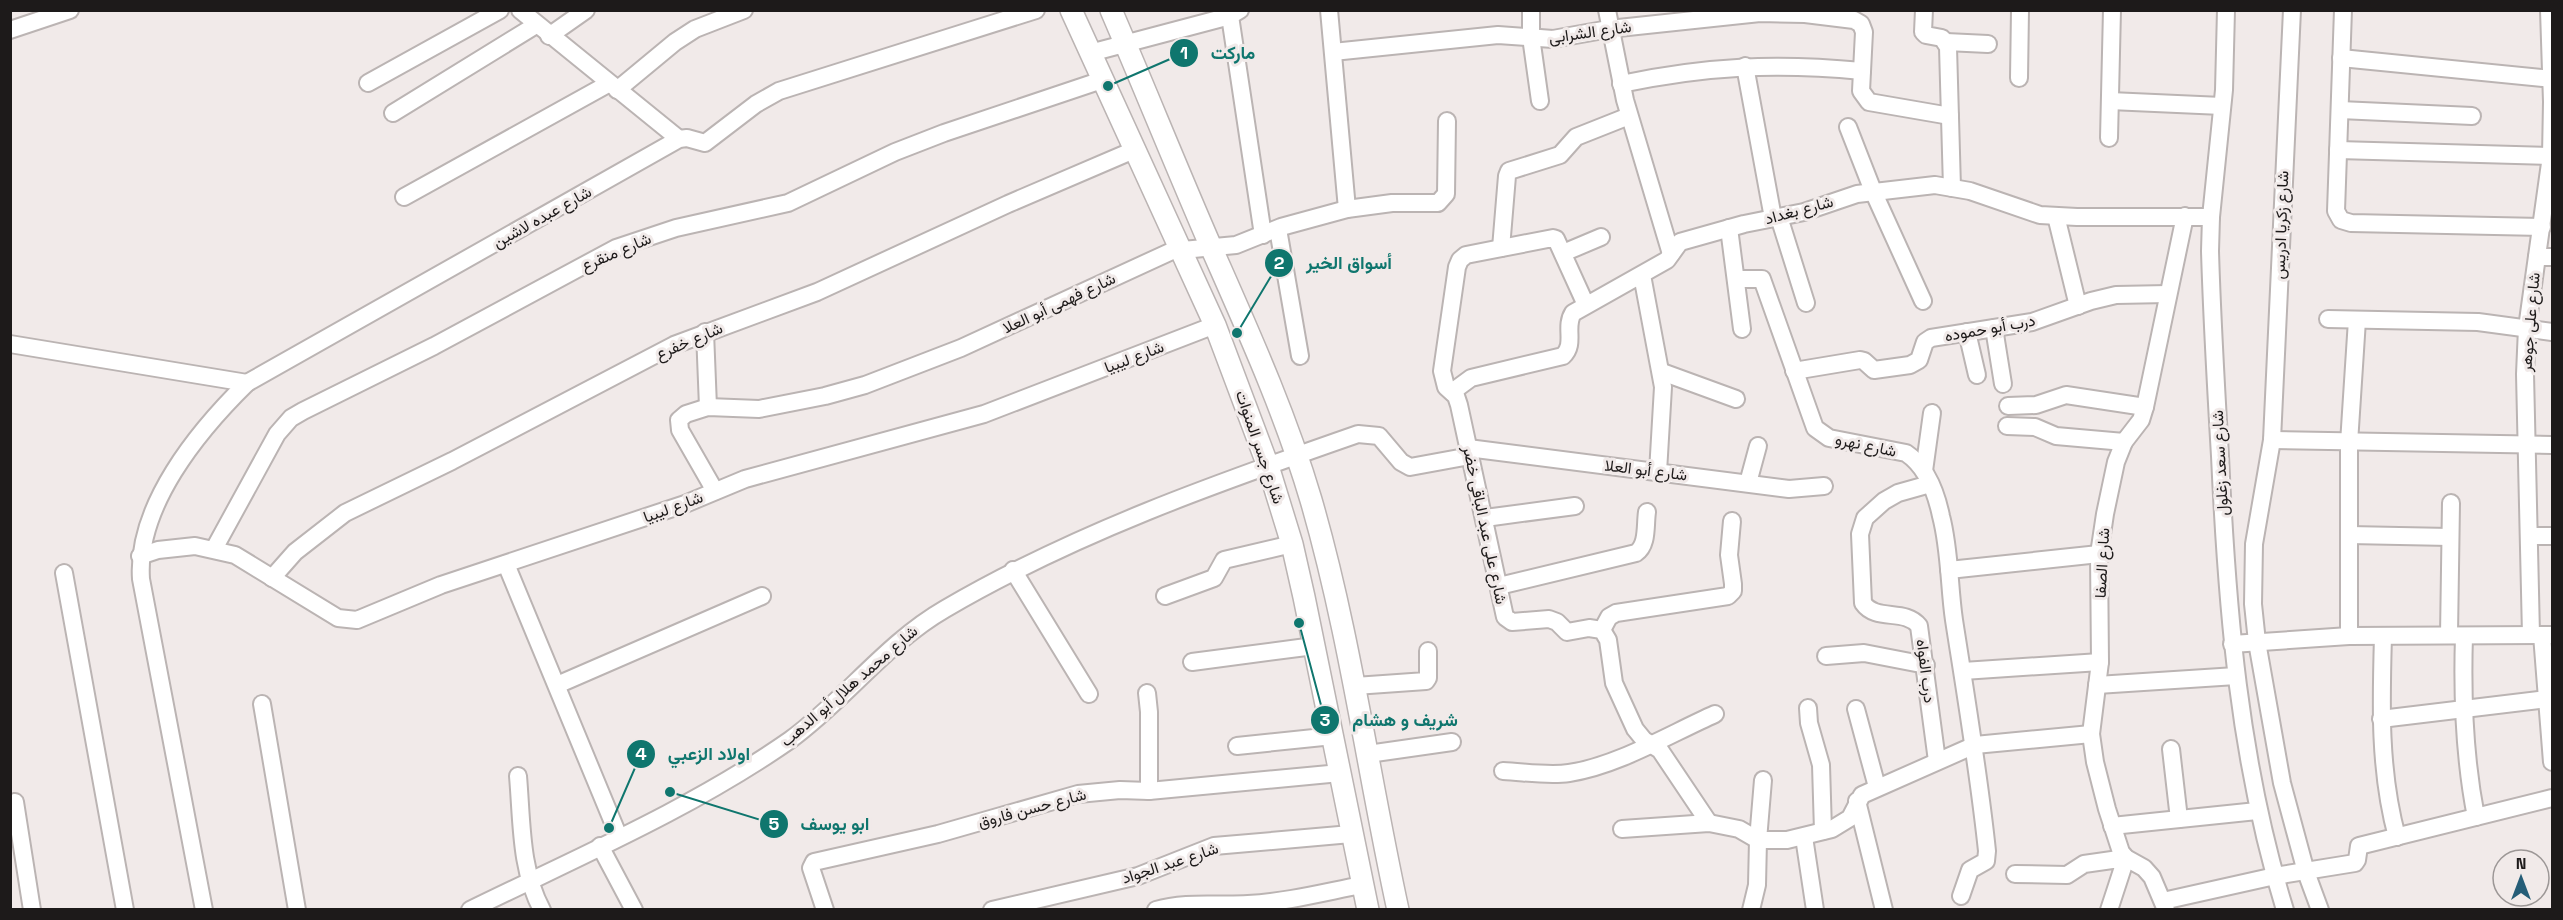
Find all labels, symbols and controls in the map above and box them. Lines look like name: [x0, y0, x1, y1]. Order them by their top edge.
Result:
street label: شارع الشرابى: [1547, 16, 1633, 49]
callout: ماركت: [1169, 35, 1267, 71]
text: 1: [1180, 41, 1188, 64]
text: ماركت: [1211, 41, 1256, 64]
street label: شارع زكريا ادريس: [2269, 170, 2294, 280]
street label: شارع عبده لاشين: [489, 181, 596, 254]
street label: شارع بغداد: [1762, 191, 1836, 230]
street label: شارع منقرع: [578, 228, 655, 277]
callout: أسواق الخير: [1264, 245, 1404, 281]
text: 2: [1274, 251, 1285, 274]
text: أسواق الخير: [1305, 251, 1392, 274]
street label: شارع فهمى أبو العلا: [999, 268, 1119, 339]
street label: شارع على جوهر: [2515, 272, 2546, 373]
street label: درب أبو حموده: [1943, 310, 2037, 346]
street label: شارع خفرع: [652, 317, 726, 365]
street label: شارع ليبيا: [1101, 336, 1167, 379]
street label: شارع جسر المنوات: [1230, 388, 1289, 507]
street label: شارع سعد زغلول: [2207, 410, 2234, 516]
street label: شارع نهرو: [1833, 428, 1898, 463]
street label: شارع على عبد الباقى خضر: [1457, 443, 1512, 606]
street label: شارع أبو العلا: [1603, 455, 1689, 486]
street label: شارع ليبيا: [640, 486, 706, 528]
street label: شارع الصفا: [2090, 527, 2115, 599]
street label: شارع محمد هلال أبو الدهب: [776, 621, 923, 752]
street label: درب الفواه: [1912, 638, 1940, 704]
callout: شريف و هشام: [1310, 702, 1469, 738]
text: 3: [1320, 708, 1331, 731]
text: شريف و هشام: [1352, 708, 1458, 732]
callout: اولاد الزعبي: [626, 736, 762, 772]
text: 4: [635, 742, 647, 765]
text: اولاد الزعبي: [668, 742, 750, 769]
street label: شارع حسن فاروق: [976, 783, 1089, 833]
callout: ابو يوسف: [759, 806, 882, 842]
text: 5: [769, 812, 780, 835]
text: ابو يوسف: [801, 812, 870, 835]
street label: شارع عبد الجواد: [1119, 837, 1221, 889]
north arrow: [2491, 848, 2551, 908]
text: N: [2516, 853, 2526, 874]

